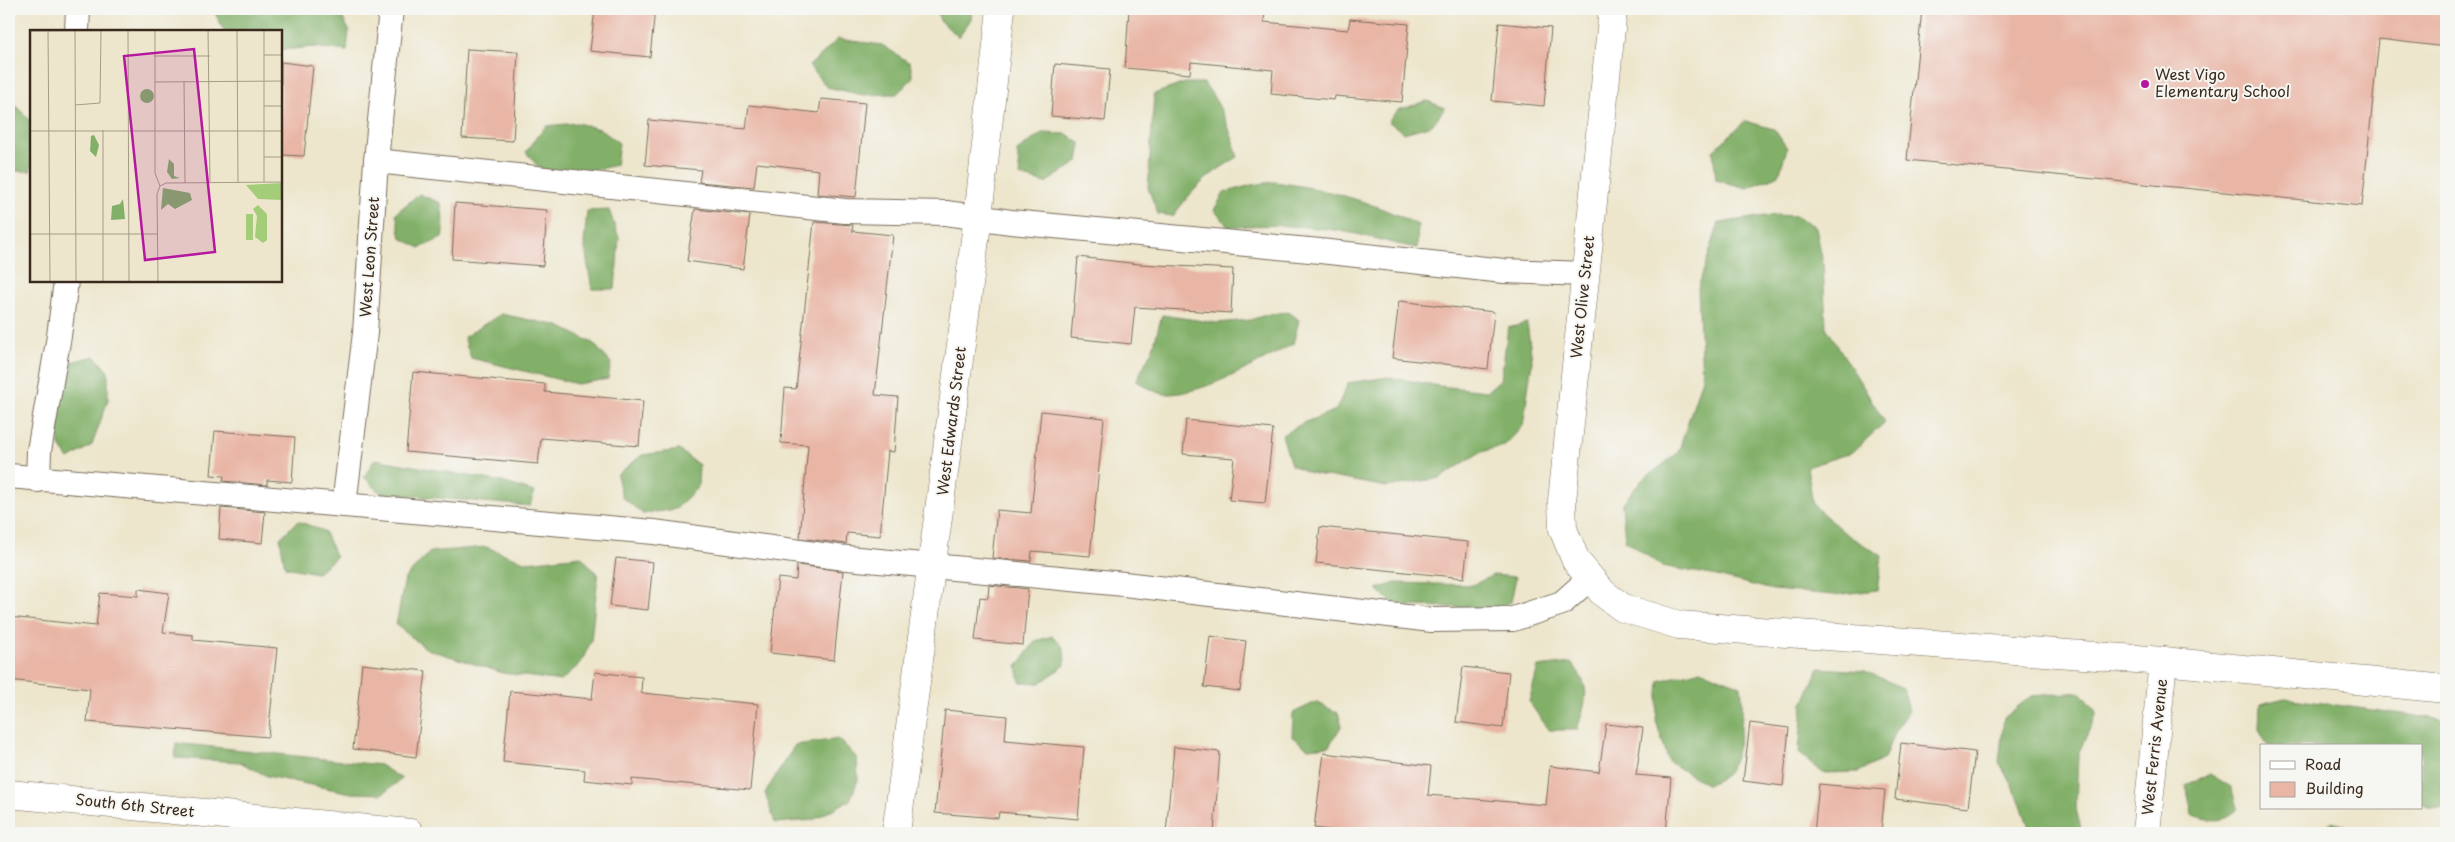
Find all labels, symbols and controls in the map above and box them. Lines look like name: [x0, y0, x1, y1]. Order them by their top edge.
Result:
inset map: [30, 30, 282, 282]
place label: West Vigo Elementary School: [2155, 62, 2290, 102]
marker: West Vigo Elementary School: [2139, 78, 2151, 90]
street label: West Leon Street: [353, 196, 384, 318]
street label: West Olive Street: [1564, 234, 1599, 359]
street label: West Edwards Street: [930, 345, 971, 497]
street label: West Ferris Avenue: [2135, 677, 2172, 816]
legend: [2260, 744, 2422, 810]
text: Road: [2305, 752, 2341, 775]
text: Building: [2305, 776, 2364, 799]
street label: South 6th Street: [75, 787, 196, 822]

